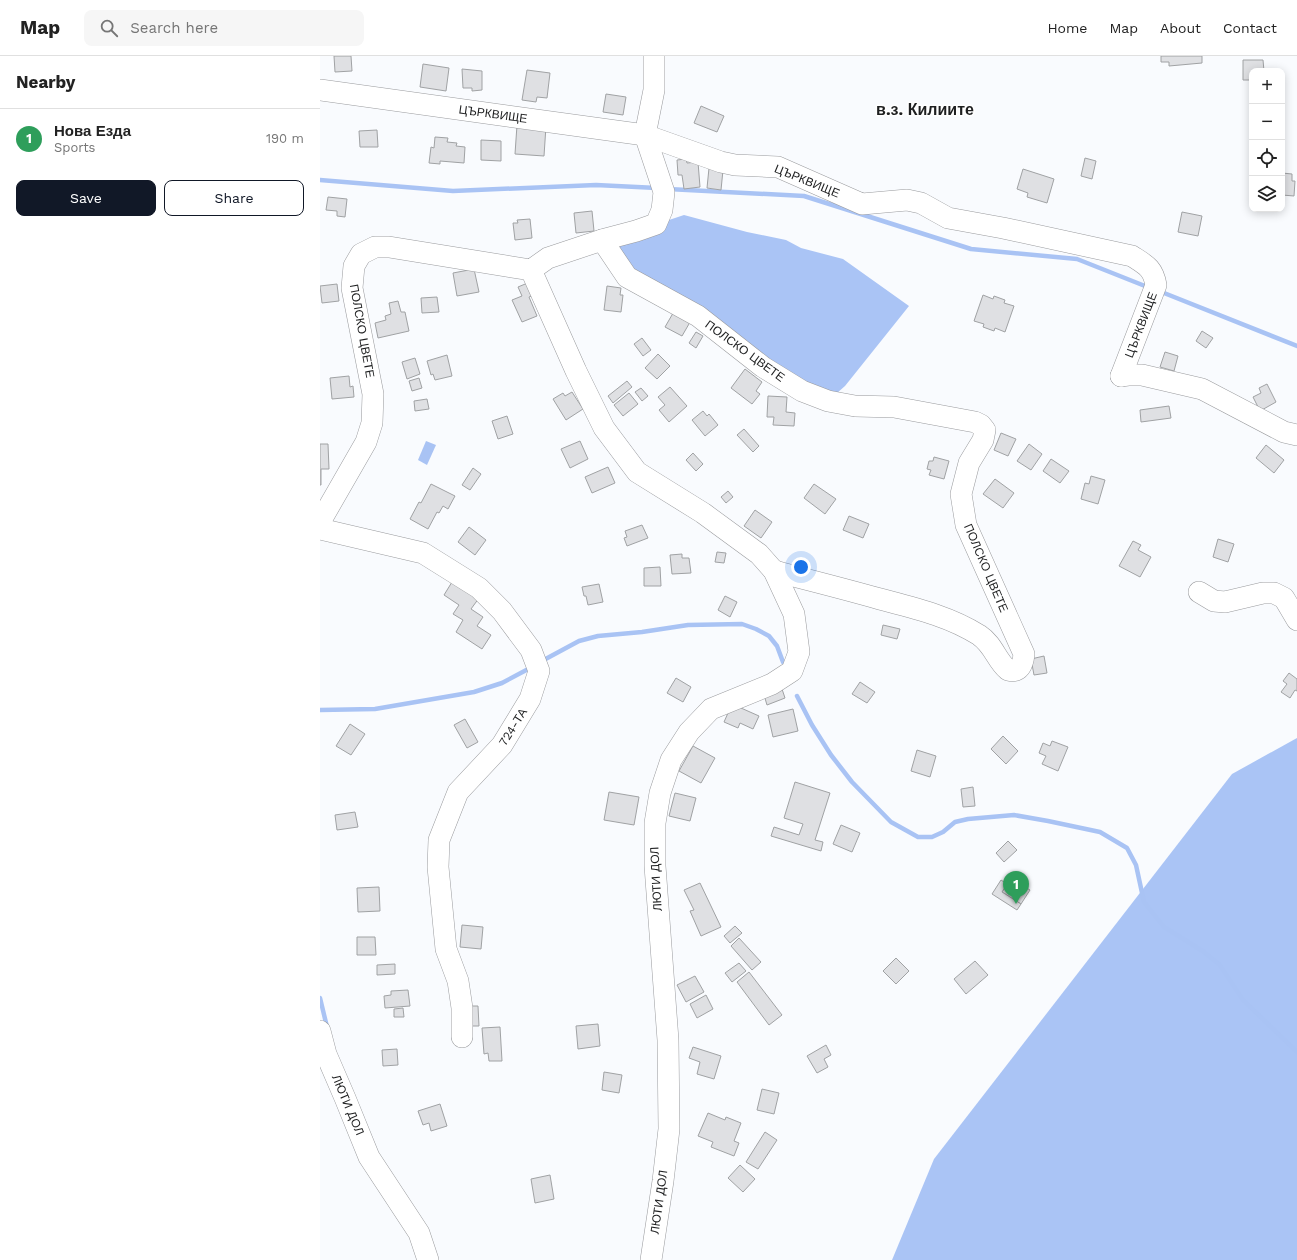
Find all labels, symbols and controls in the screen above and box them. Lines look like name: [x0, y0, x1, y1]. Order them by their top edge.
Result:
search box: [84, 10, 364, 46]
text: Map: [20, 16, 60, 39]
icon: search: [98, 17, 120, 39]
text: Search here: [130, 19, 218, 37]
text: Home: [1047, 20, 1087, 36]
text: Map: [1109, 20, 1138, 36]
text: About: [1160, 20, 1201, 36]
text: Contact: [1223, 20, 1277, 36]
map controls: [1249, 68, 1285, 212]
button: +: [1249, 68, 1285, 104]
text: Nearby: [16, 72, 75, 92]
district label: в.з. Килиите: [876, 100, 974, 119]
street label: ЦЪРКВИЩЕ: [458, 102, 528, 126]
button: −: [1249, 104, 1285, 140]
text: Нова Езда: [54, 122, 131, 140]
text: 1: [26, 131, 32, 146]
text: 190 m: [266, 131, 304, 146]
text: Sports: [54, 140, 95, 155]
button: locate: [1249, 140, 1285, 176]
street label: ЦЪРКВИЩЕ: [772, 162, 842, 200]
button: layers: [1249, 176, 1285, 212]
button: Save: [16, 180, 156, 216]
button: Share: [164, 180, 304, 216]
street label: ПОЛСКО ЦВЕТЕ: [347, 283, 377, 379]
street label: ЦЪРКВИЩЕ: [1122, 290, 1160, 360]
street label: ПОЛСКО ЦВЕТЕ: [703, 317, 787, 385]
street label: ПОЛСКО ЦВЕТЕ: [961, 522, 1011, 614]
your location: [791, 557, 811, 577]
street label: 724-ТА: [496, 706, 530, 748]
street label: ЛЮТИ ДОЛ: [647, 846, 665, 912]
pin: 1: [1003, 871, 1029, 904]
street label: ЛЮТИ ДОЛ: [329, 1073, 367, 1137]
street label: ЛЮТИ ДОЛ: [648, 1169, 670, 1235]

